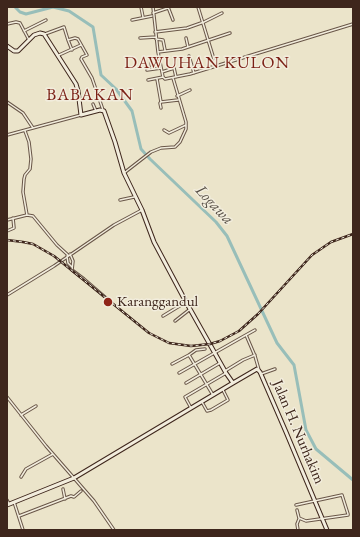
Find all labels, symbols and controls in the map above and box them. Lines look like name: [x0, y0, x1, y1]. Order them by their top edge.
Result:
district label: DAWUHAN KULON: [124, 53, 290, 73]
district label: BABAKAN: [46, 85, 134, 105]
water label: Logawa: [191, 181, 237, 229]
place label: Karanggandul: [117, 293, 198, 311]
marker: Karanggandul: [102, 296, 114, 308]
street label: Jalan H. Nurhakim: [268, 377, 328, 487]

